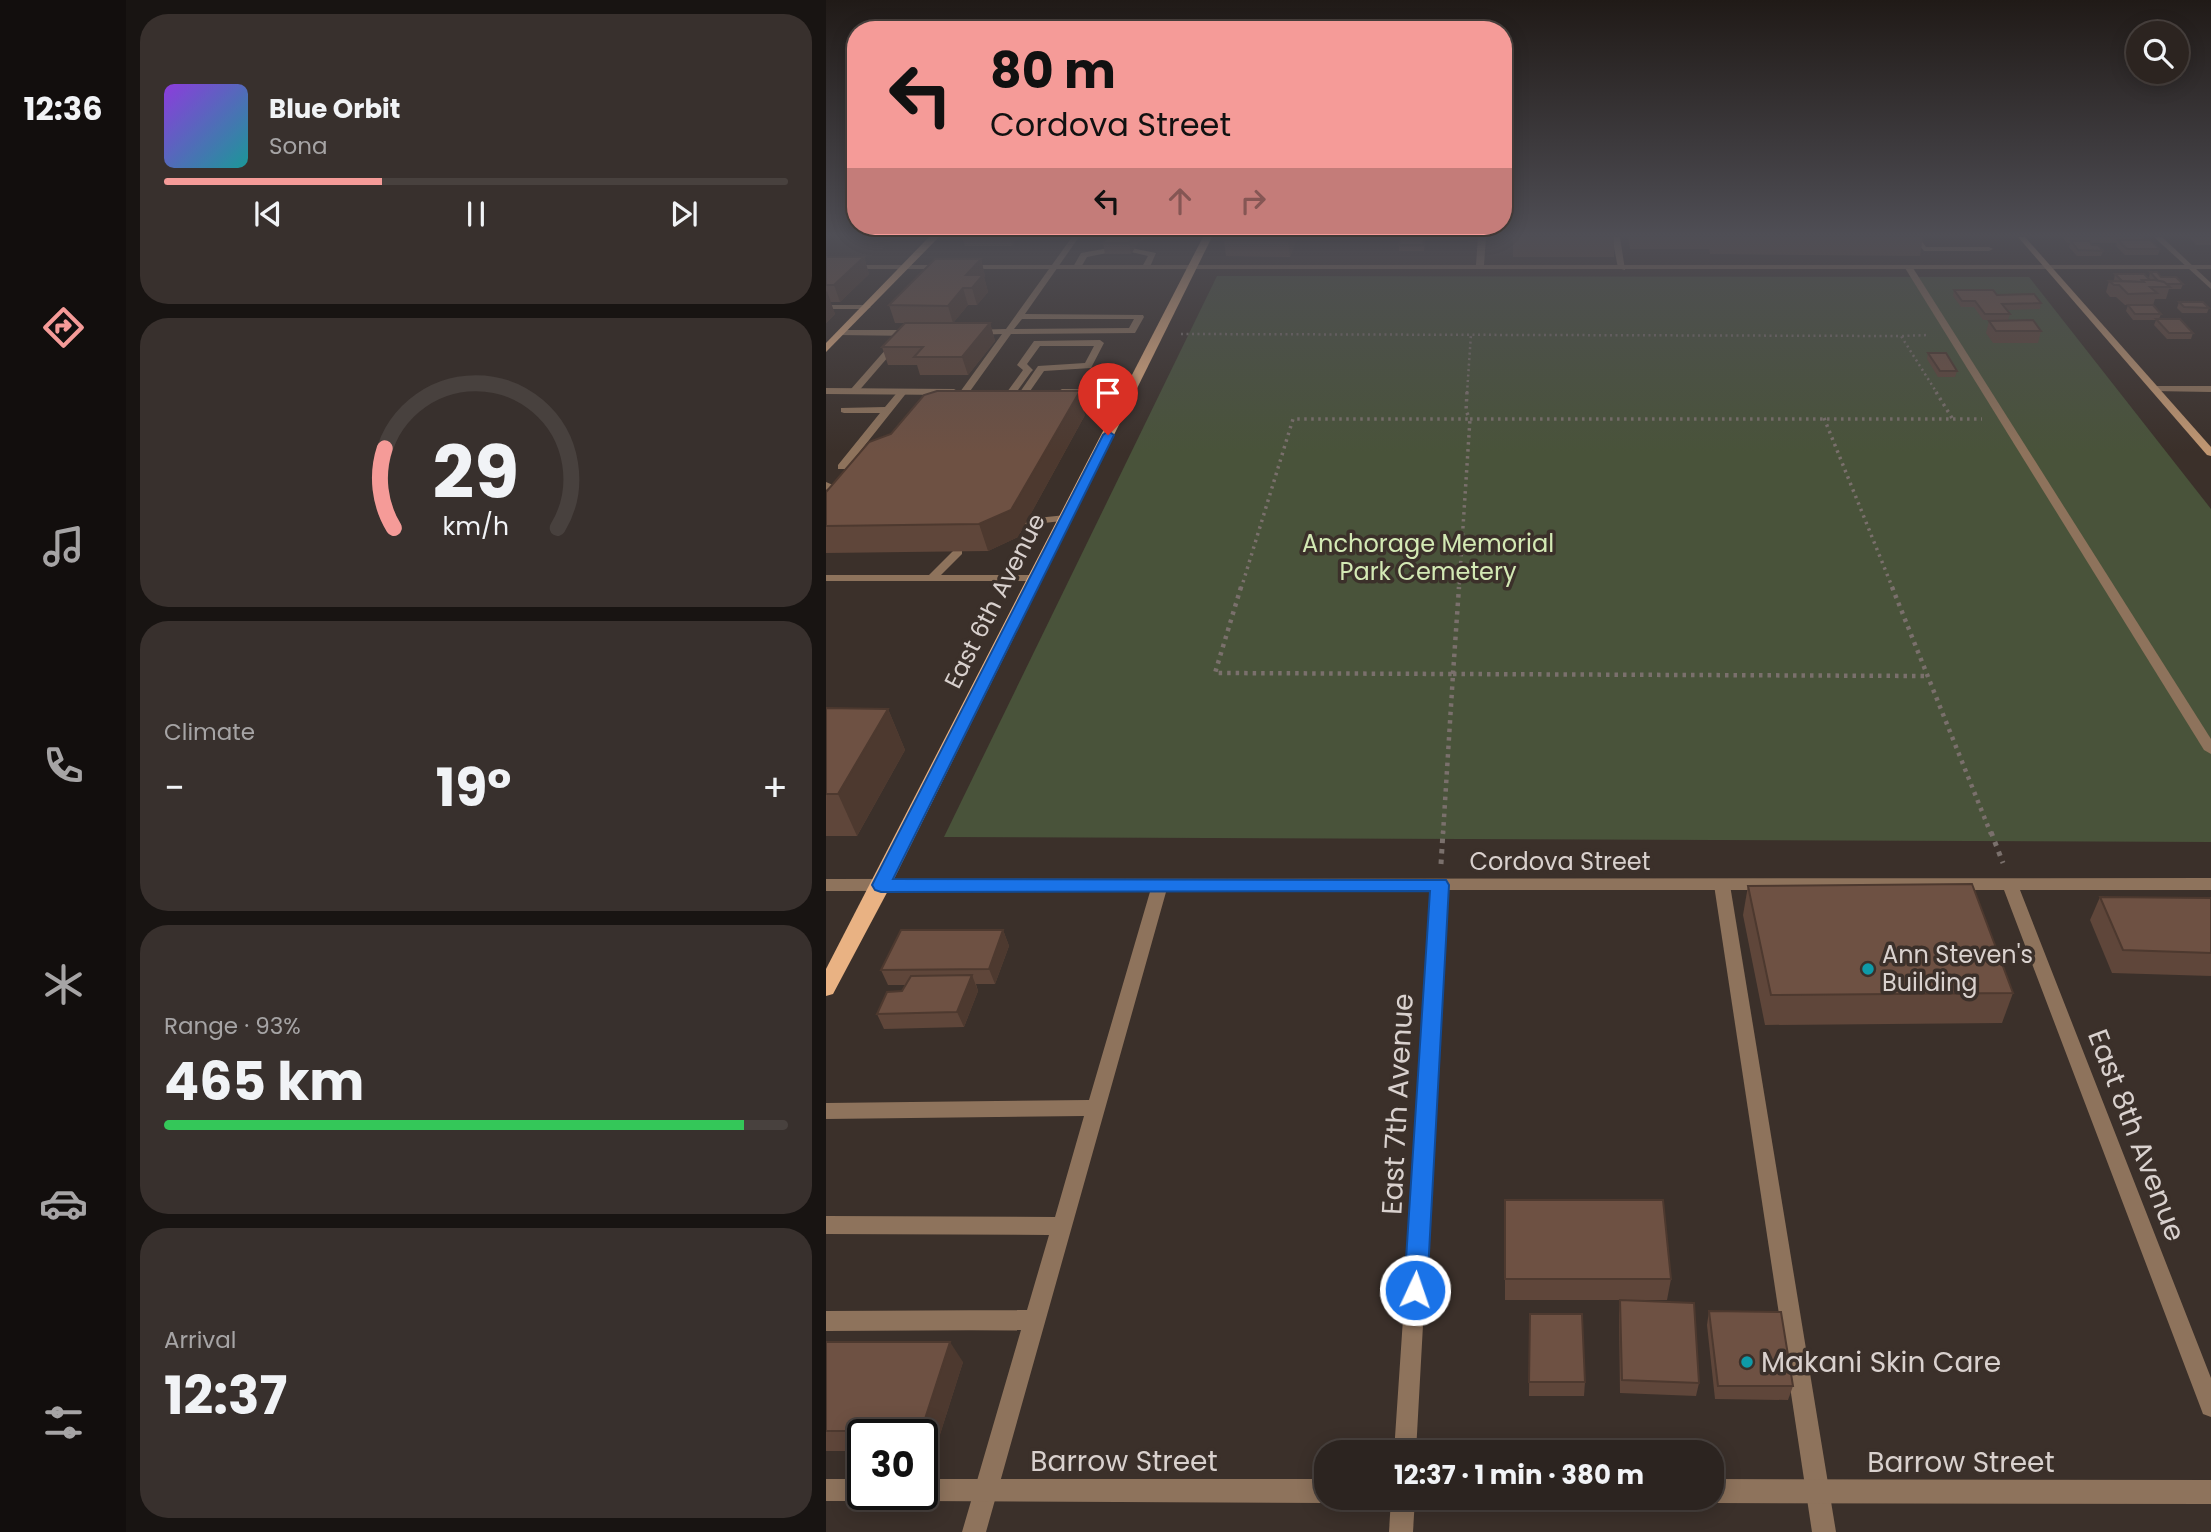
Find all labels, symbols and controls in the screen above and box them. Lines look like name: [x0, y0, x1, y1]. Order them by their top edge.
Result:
map controls: [2126, 21, 2189, 84]
button: search: [2126, 21, 2189, 84]
text: 80 m: [990, 37, 1116, 105]
icon: left: [875, 49, 966, 140]
text: 12:36: [23, 86, 103, 131]
text: Blue Orbit: [269, 91, 400, 127]
text: Cordova Street: [990, 102, 1231, 147]
text: Sona: [269, 130, 328, 162]
icon: left: [1088, 182, 1126, 220]
icon: ahead: [1161, 182, 1199, 220]
icon: right: [1234, 182, 1272, 220]
icon: previous: [249, 195, 287, 233]
icon: pause: [457, 195, 495, 233]
icon: next: [665, 195, 703, 233]
icon: directions: [39, 303, 88, 352]
pin: [1078, 363, 1138, 435]
icon: arrive: [1089, 374, 1127, 412]
text: 29: [433, 423, 519, 524]
street label: East 6th Avenue: [936, 508, 1053, 694]
text: km/h: [443, 509, 509, 544]
icon: music: [39, 522, 88, 571]
park label: Anchorage Memorial Park Cemetery: [1302, 527, 1554, 588]
text: Climate: [164, 716, 255, 748]
icon: phone: [39, 741, 88, 790]
text: 19°: [436, 751, 511, 824]
text: −: [164, 761, 185, 814]
text: +: [762, 761, 788, 814]
street label: Cordova Street: [1470, 845, 1650, 878]
place label: Ann Steven's Building: [1882, 938, 2033, 999]
icon: climate: [39, 960, 88, 1009]
marker: Ann Steven's Building: [1860, 961, 1876, 977]
street label: East 7th Avenue: [1372, 992, 1423, 1216]
text: Range · 93%: [164, 1010, 301, 1042]
street label: East 8th Avenue: [2078, 1024, 2195, 1247]
text: 465 km: [164, 1045, 364, 1118]
icon: car: [39, 1179, 88, 1228]
position arrow: [1378, 1253, 1452, 1327]
text: Arrival: [164, 1324, 236, 1356]
place label: Makani Skin Care: [1761, 1343, 2001, 1382]
marker: Makani Skin Care: [1739, 1354, 1755, 1370]
text: 12:37: [164, 1359, 287, 1432]
icon: filters: [39, 1398, 88, 1447]
speed limit sign: 30: [847, 1419, 938, 1510]
street label: Barrow Street: [1030, 1442, 1218, 1481]
street label: Barrow Street: [1867, 1443, 2055, 1482]
text: 12:37 · 1 min · 380 m: [1394, 1457, 1644, 1493]

